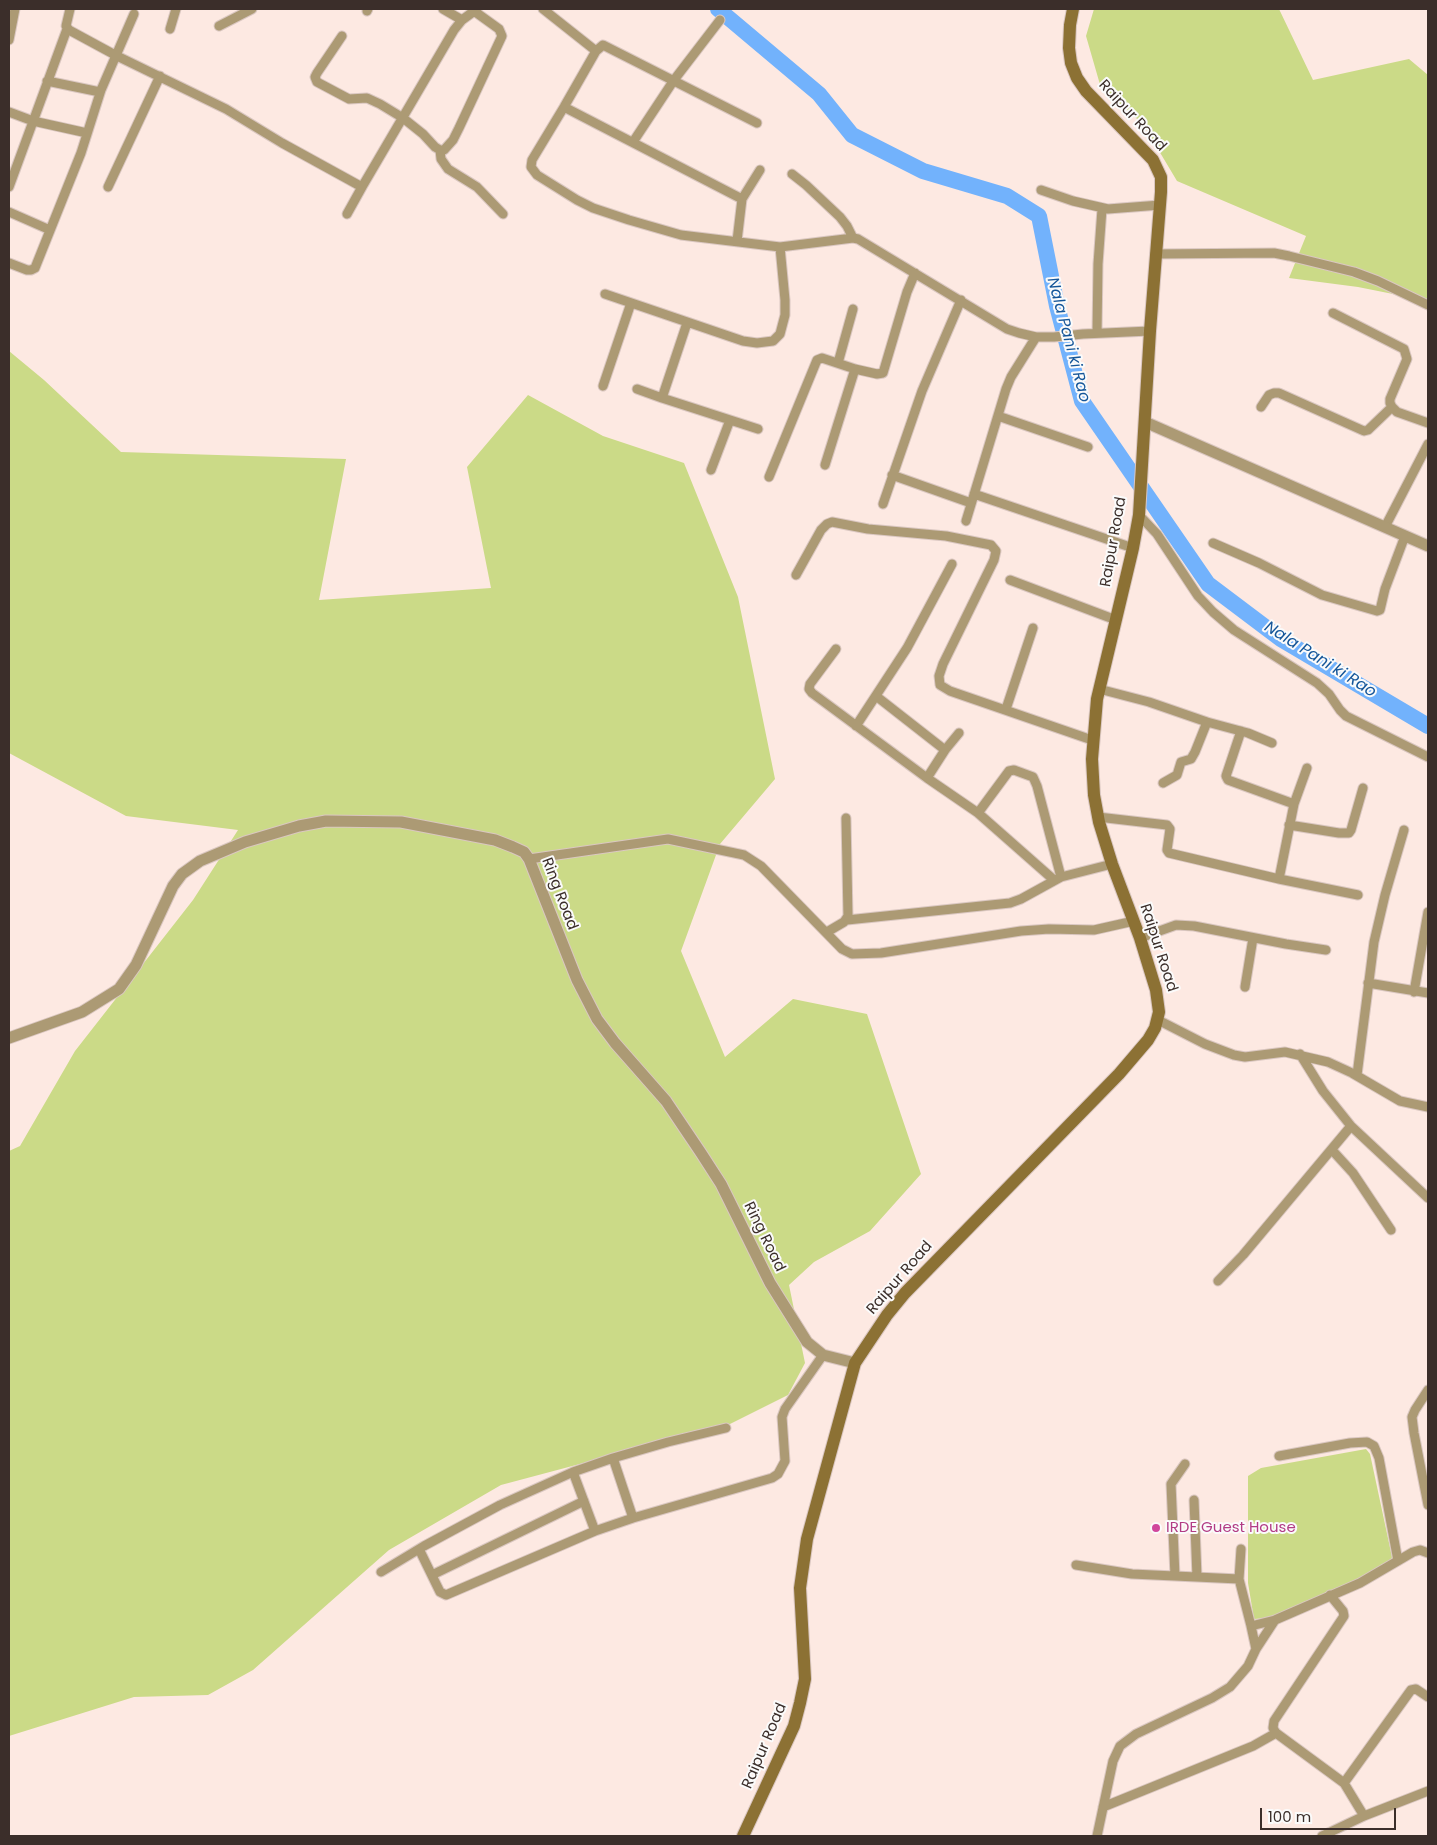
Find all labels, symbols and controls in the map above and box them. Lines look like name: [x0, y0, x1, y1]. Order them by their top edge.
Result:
street label: Raipur Road: [1094, 76, 1170, 156]
water label: Nala Pani ki Rao: [1042, 276, 1094, 404]
street label: Raipur Road: [1097, 495, 1131, 589]
water label: Nala Pani ki Rao: [1260, 618, 1380, 702]
street label: Ring Road: [537, 856, 581, 932]
street label: Raipur Road: [1135, 902, 1181, 994]
street label: Ring Road: [739, 1199, 789, 1275]
street label: Raipur Road: [863, 1238, 937, 1318]
place label: IRDE Guest House: [1166, 1519, 1296, 1537]
marker: IRDE Guest House: [1150, 1522, 1162, 1534]
street label: Raipur Road: [739, 1700, 791, 1792]
scale bar: [1262, 1798, 1398, 1830]
text: 100 m: [1268, 1806, 1311, 1827]

